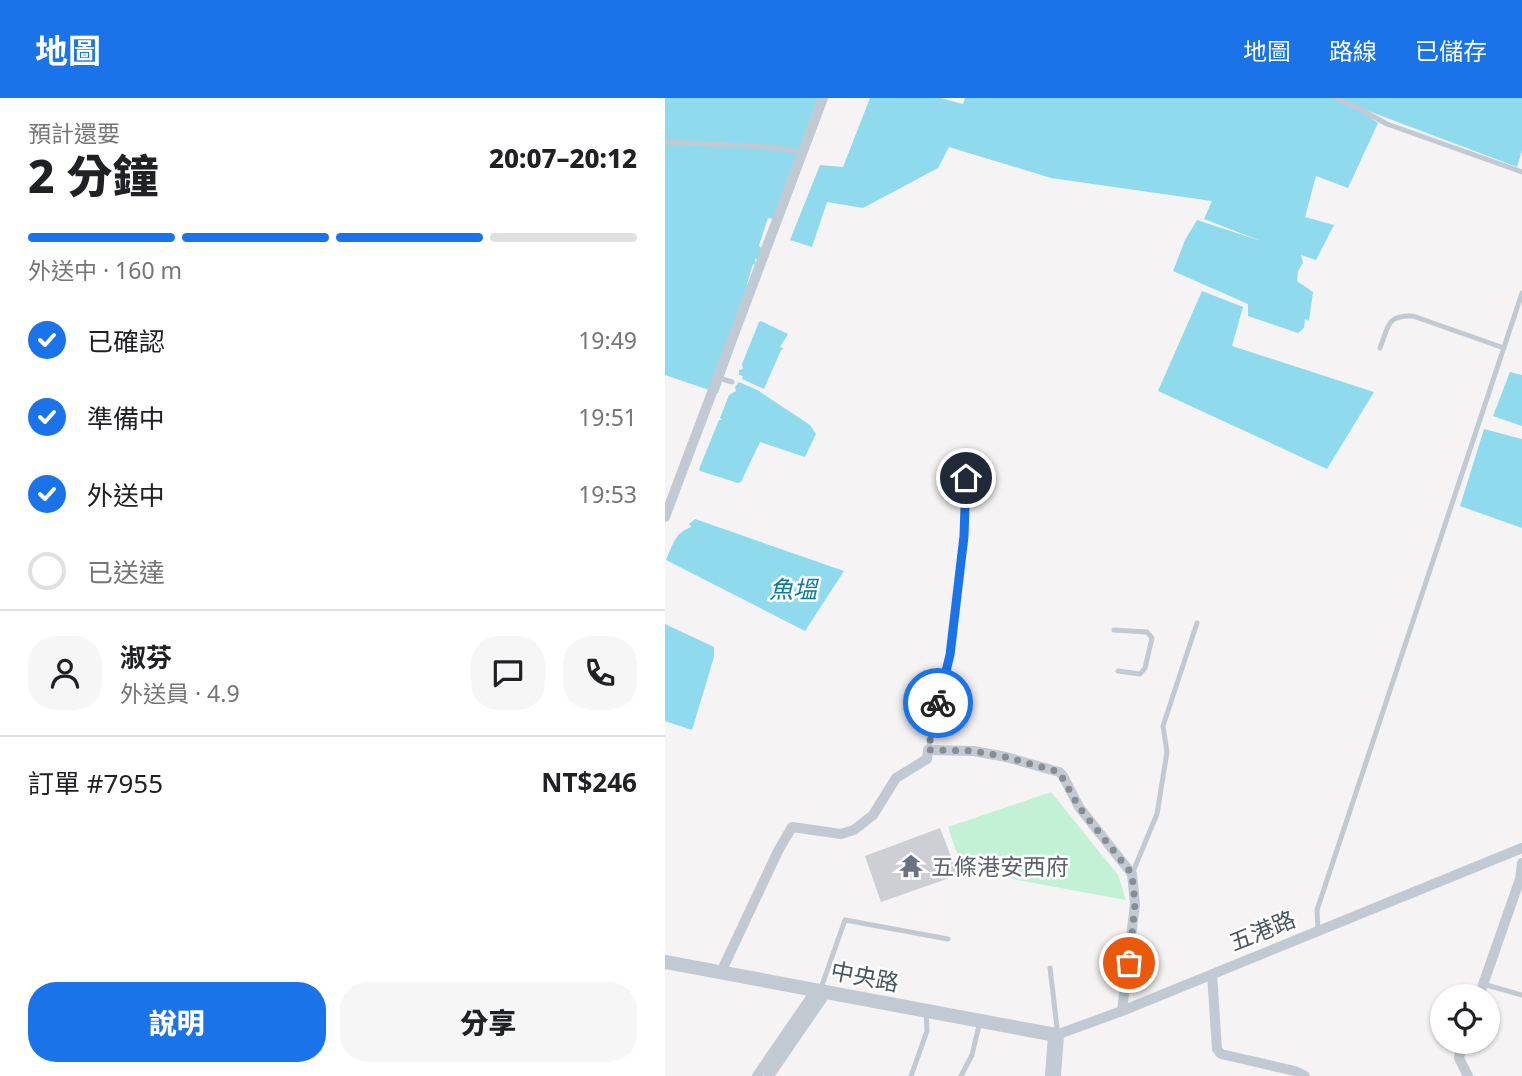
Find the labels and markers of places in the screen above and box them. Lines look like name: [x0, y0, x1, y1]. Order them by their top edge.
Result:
pin: [936, 448, 996, 508]
place label: 五條港安西府: [931, 850, 1069, 882]
temple icon: 五條港安西府: [897, 852, 925, 880]
pin: [1099, 933, 1159, 993]

